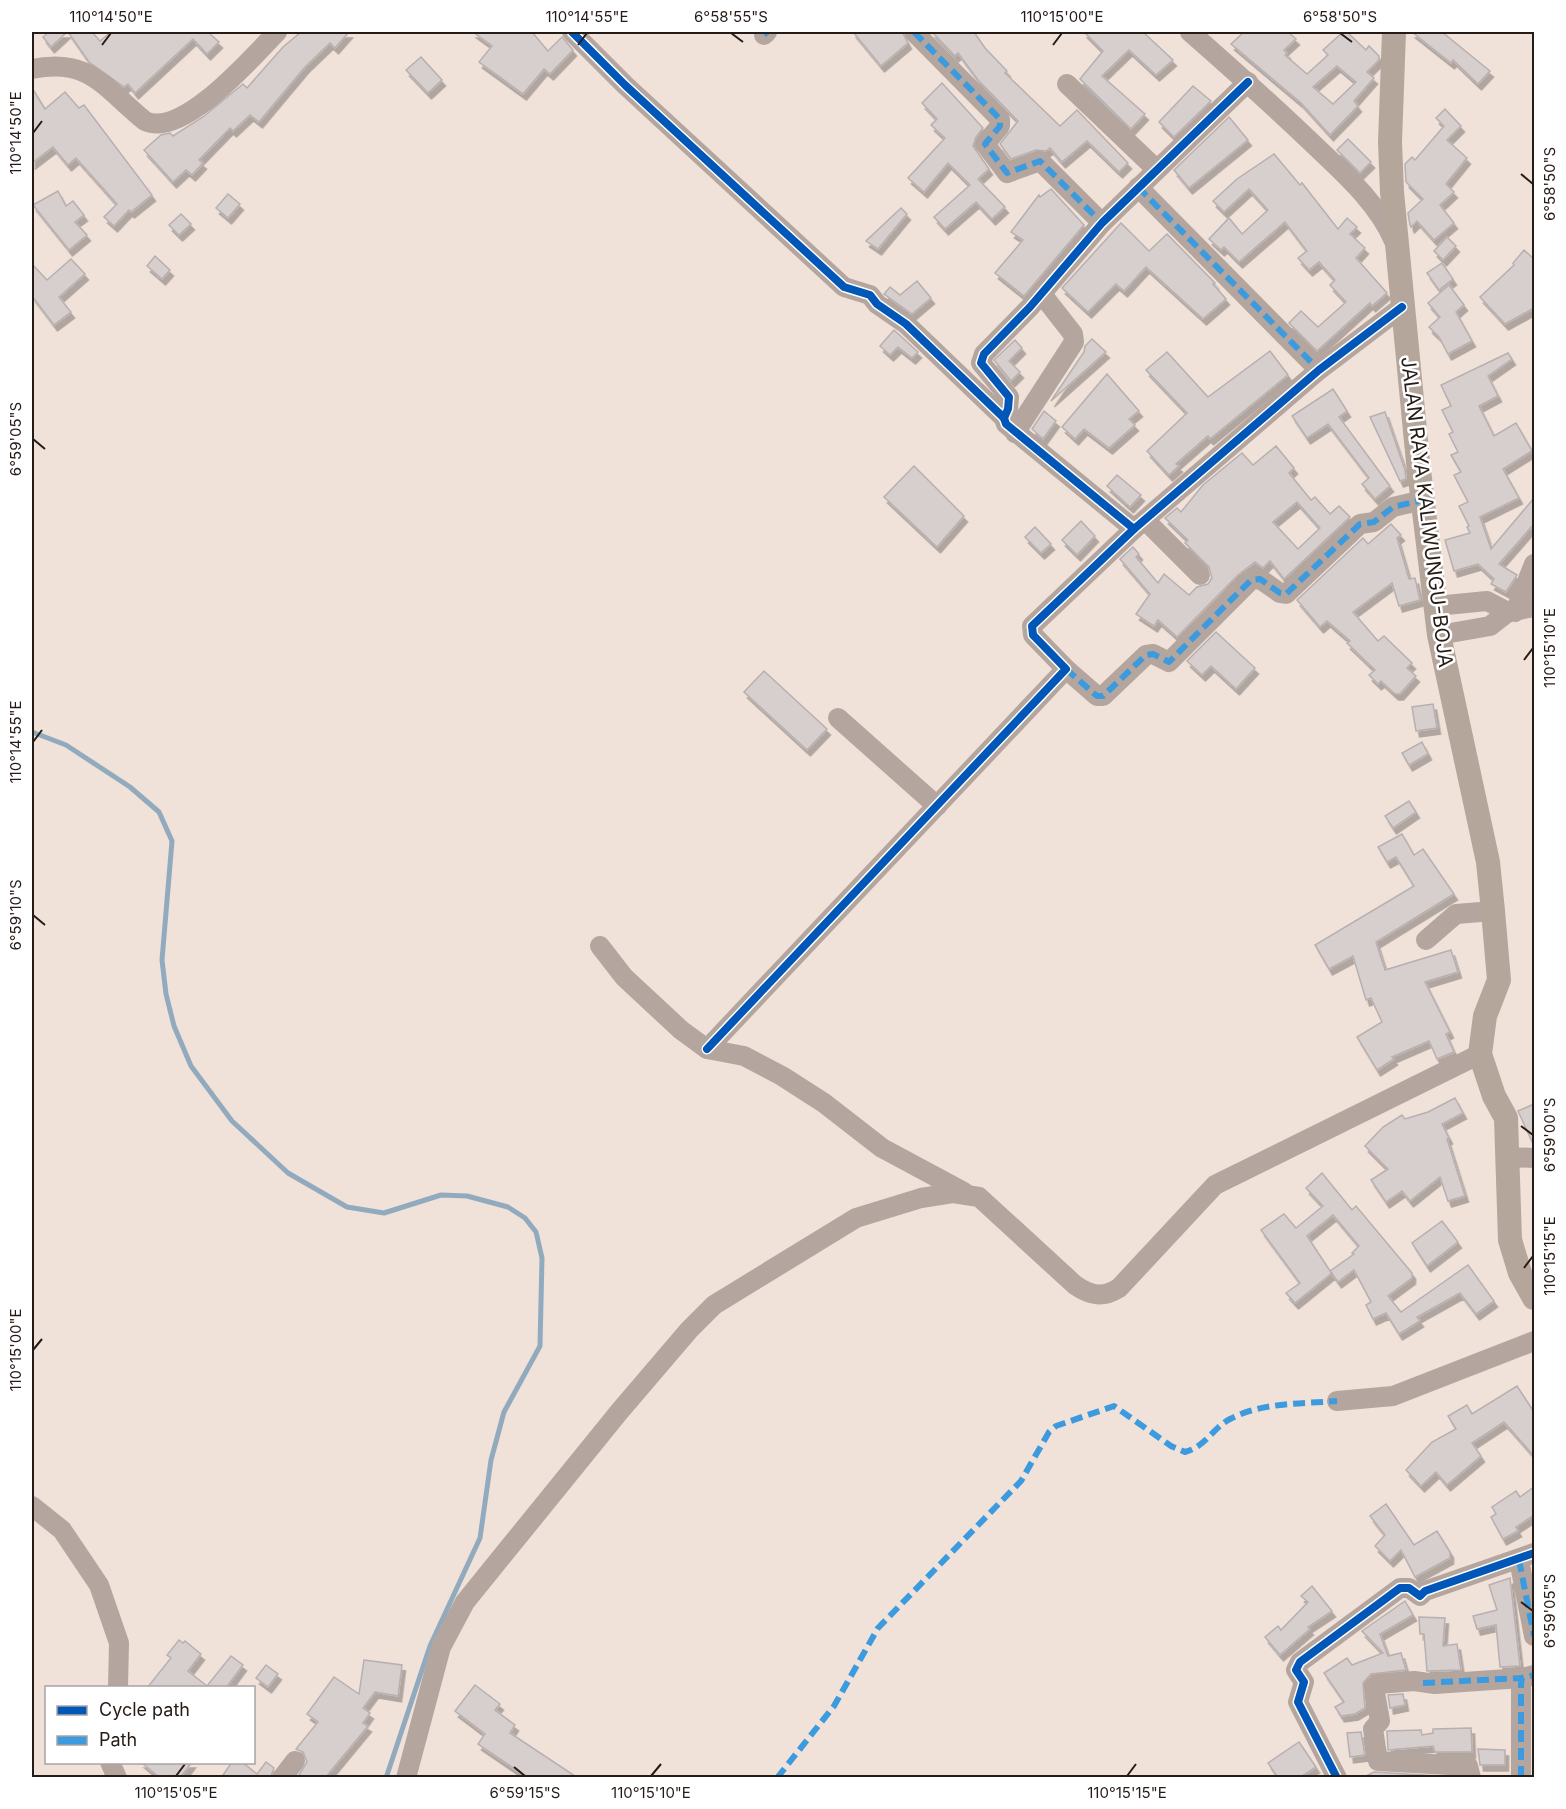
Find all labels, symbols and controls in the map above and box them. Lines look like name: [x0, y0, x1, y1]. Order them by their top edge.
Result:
text: 110°14'50"E: [69, 7, 153, 26]
text: 110°14'55"E: [545, 7, 629, 26]
text: 6°58'55"S: [694, 7, 768, 26]
text: 110°15'00"E: [1020, 7, 1104, 26]
text: 6°58'50"S: [1303, 7, 1377, 26]
text: 110°14'50"E: [6, 91, 25, 175]
text: 6°58'50"S: [1540, 147, 1559, 221]
street label: JALAN RAYA KALIWUNGU-BOJA: [1396, 355, 1458, 669]
text: 6°59'05"S: [6, 402, 25, 476]
text: 110°15'10"E: [1540, 608, 1559, 688]
text: 110°14'55"E: [6, 700, 25, 784]
text: 6°59'10"S: [6, 879, 25, 951]
text: 6°59'00"S: [1540, 1098, 1559, 1172]
text: 110°15'15"E: [1540, 1216, 1559, 1296]
text: 110°15'00"E: [6, 1308, 25, 1392]
text: 6°59'05"S: [1540, 1574, 1559, 1648]
legend: [45, 1686, 255, 1764]
text: Cycle path: [99, 1699, 190, 1720]
text: Path: [99, 1729, 137, 1750]
text: 110°15'05"E: [135, 1783, 217, 1802]
text: 6°59'15"S: [490, 1783, 560, 1802]
text: 110°15'10"E: [611, 1783, 691, 1802]
text: 110°15'15"E: [1087, 1783, 1167, 1802]

